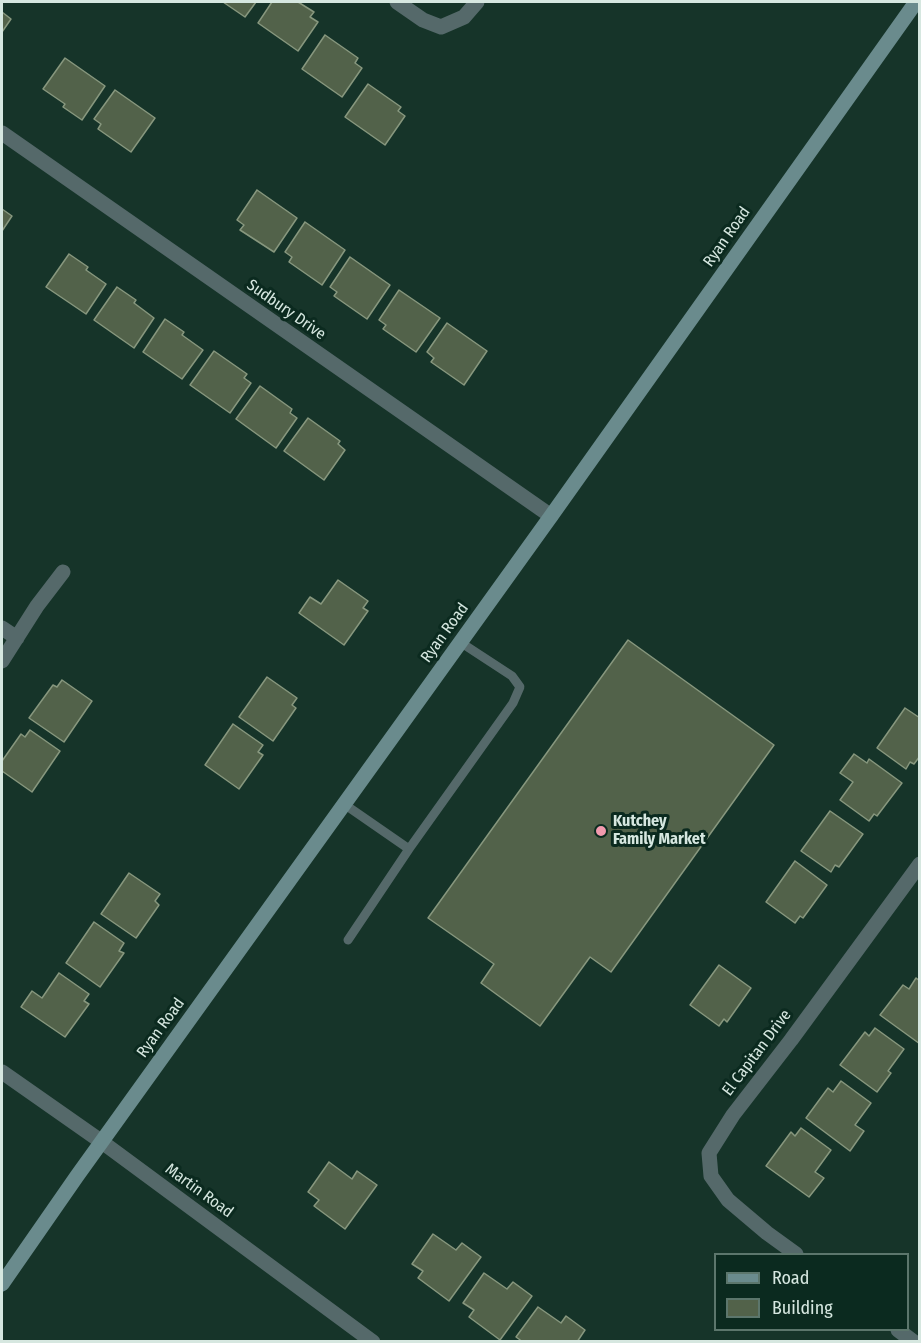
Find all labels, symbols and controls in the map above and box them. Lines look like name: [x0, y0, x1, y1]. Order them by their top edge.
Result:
street label: Ryan Road: [699, 203, 755, 271]
street label: Sudbury Drive: [243, 276, 329, 344]
street label: Ryan Road: [417, 600, 473, 666]
place label: Kutchey Family Market: [613, 812, 706, 850]
marker: Kutchey Family Market: [594, 824, 608, 838]
street label: Ryan Road: [133, 995, 189, 1061]
street label: El Capitan Drive: [718, 1006, 796, 1100]
street label: Martin Road: [161, 1160, 237, 1222]
legend: [714, 1253, 909, 1331]
text: Road: [772, 1267, 809, 1289]
text: Building: [772, 1297, 833, 1319]

